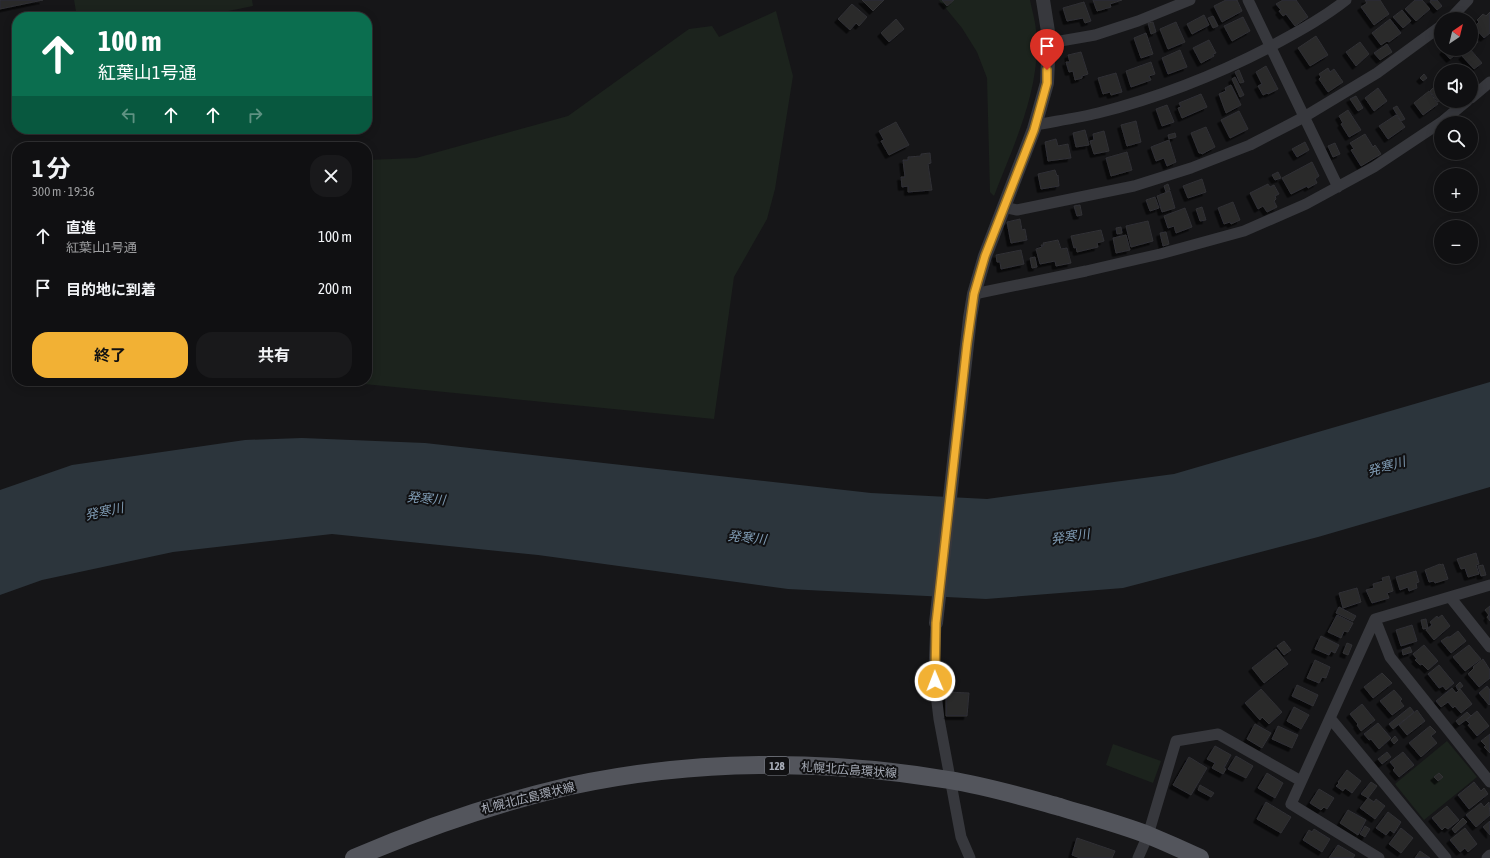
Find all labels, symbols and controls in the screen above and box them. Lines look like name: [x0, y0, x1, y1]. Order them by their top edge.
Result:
north arrow: [1434, 12, 1478, 56]
map controls: [1434, 12, 1478, 264]
text: 100 m: [98, 25, 161, 57]
icon: ahead: [32, 28, 84, 80]
pin: [1030, 29, 1064, 70]
icon: arrive: [1036, 35, 1058, 57]
text: 紅葉山1号通: [98, 62, 196, 83]
button: sound: [1434, 64, 1478, 108]
icon: left: [118, 104, 140, 126]
icon: ahead: [160, 104, 182, 126]
icon: ahead: [202, 104, 224, 126]
icon: right: [244, 104, 266, 126]
button: search: [1434, 116, 1478, 160]
text: 1 分: [32, 155, 71, 182]
button: close: [310, 155, 352, 197]
button: +: [1434, 168, 1478, 212]
text: 300 m · 19:36: [32, 184, 95, 199]
text: 直進: [66, 219, 96, 236]
button: −: [1434, 220, 1478, 264]
icon: ahead: [32, 225, 54, 247]
text: 100 m: [318, 228, 352, 245]
text: 紅葉山1号通: [66, 240, 137, 255]
icon: arrive: [32, 277, 54, 299]
text: 200 m: [318, 280, 352, 297]
text: 目的地に到着: [66, 281, 156, 298]
button: 終了: [32, 332, 188, 378]
button: 共有: [196, 332, 352, 378]
water label: 発寒川: [1365, 453, 1409, 479]
water label: 発寒川: [406, 489, 448, 508]
water label: 発寒川: [83, 500, 127, 523]
water label: 発寒川: [1050, 526, 1092, 547]
water label: 発寒川: [727, 528, 769, 547]
position arrow: [914, 660, 956, 702]
road number: 128: [765, 757, 789, 775]
street label: 札幌北広島環状線: [801, 760, 897, 780]
street label: 札幌北広島環状線: [480, 780, 576, 816]

